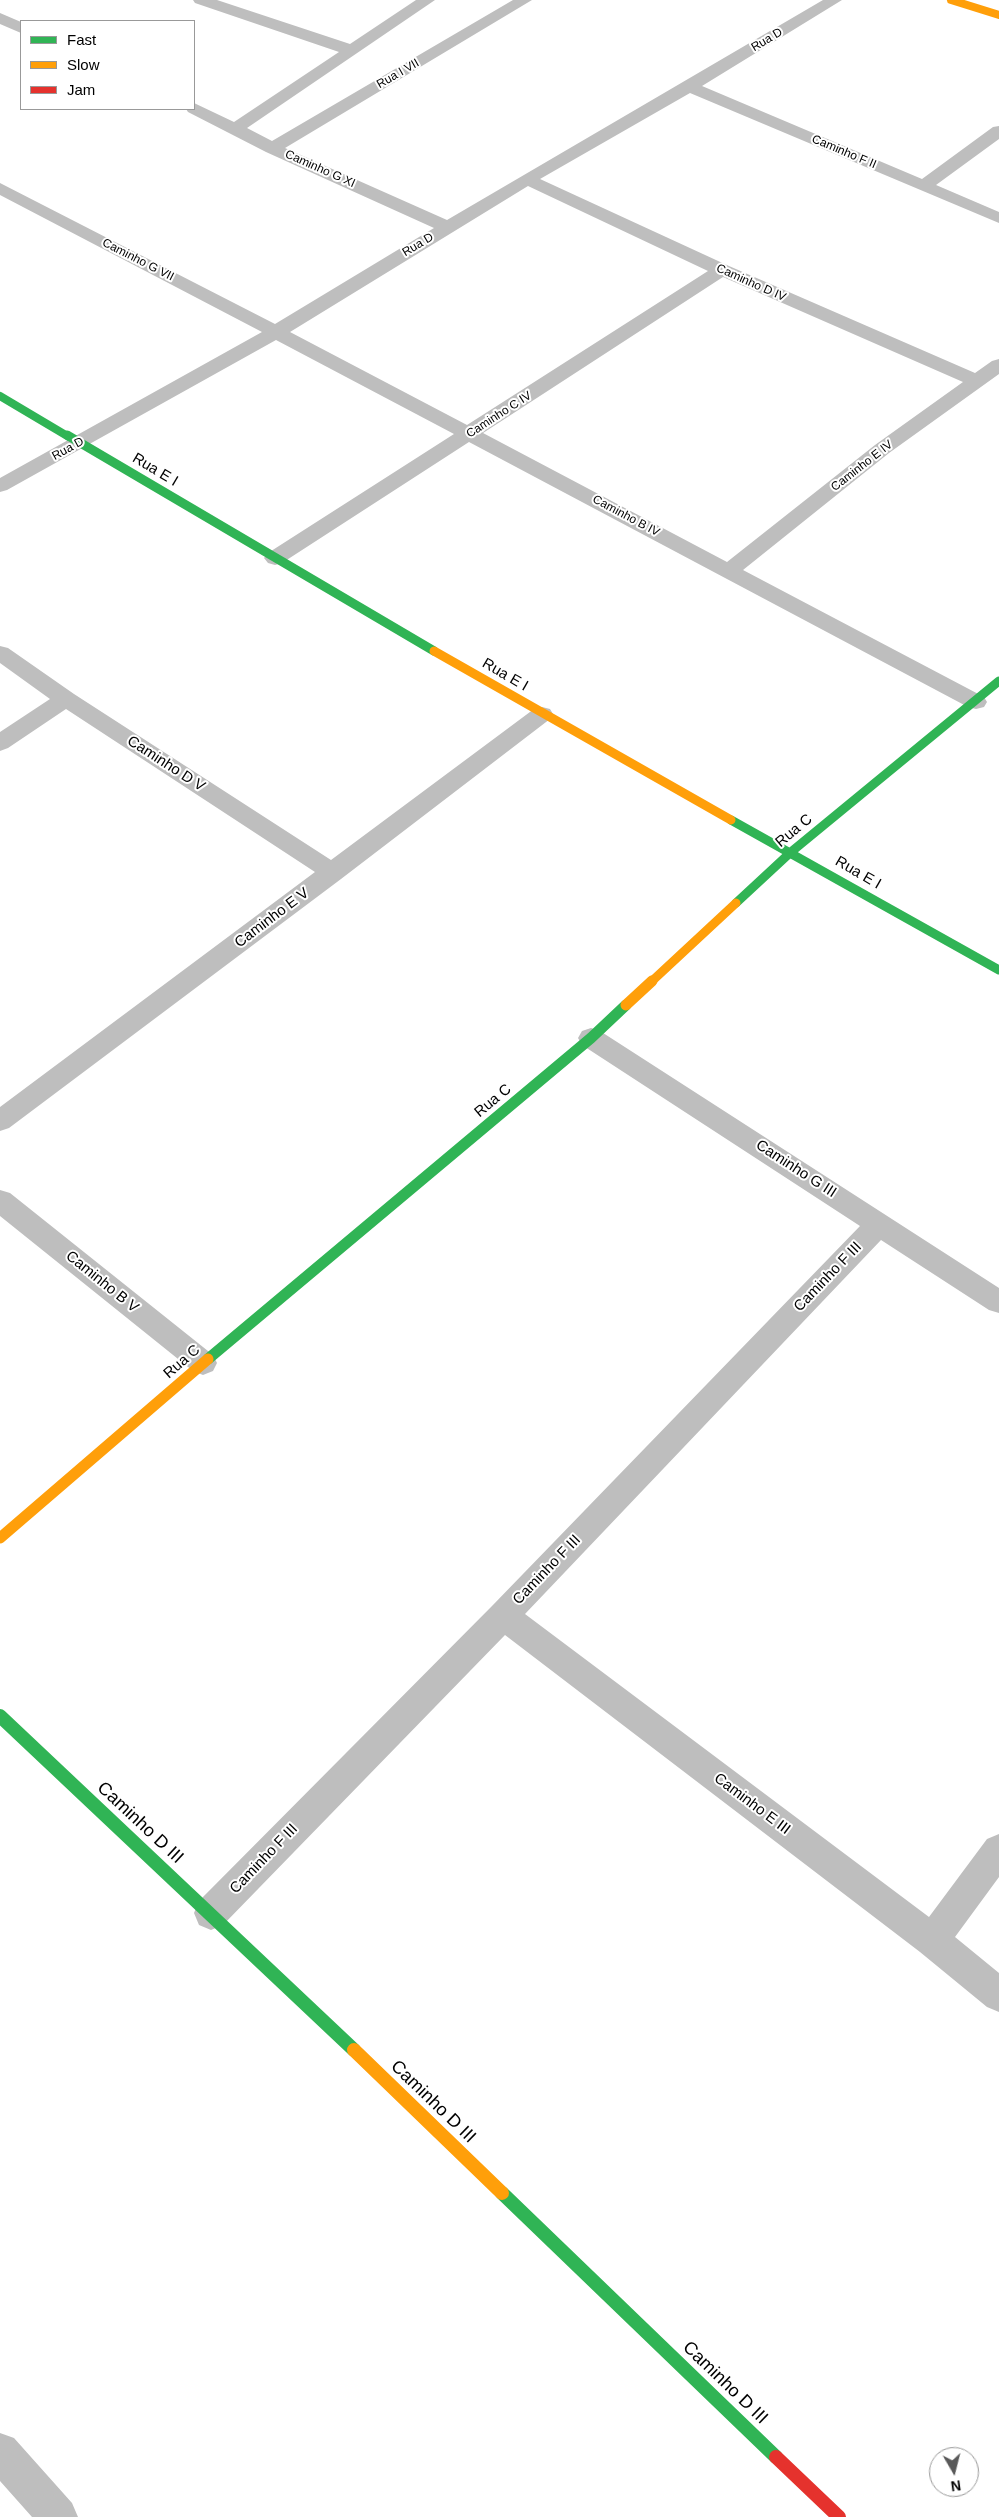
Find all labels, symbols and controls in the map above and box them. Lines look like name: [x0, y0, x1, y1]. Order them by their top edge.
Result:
legend: [20, 20, 195, 110]
street label: Rua D: [749, 25, 785, 55]
text: Fast: [67, 31, 96, 48]
text: Slow: [67, 56, 100, 73]
street label: Rua I VII: [374, 56, 422, 92]
text: Jam: [67, 81, 95, 98]
street label: Caminho F II: [810, 132, 878, 172]
street label: Caminho G XI: [283, 147, 357, 191]
street label: Rua D: [400, 230, 436, 260]
street label: Caminho G VII: [100, 236, 176, 284]
street label: Caminho D IV: [714, 261, 788, 305]
street label: Caminho C IV: [464, 389, 534, 441]
street label: Rua D: [50, 434, 86, 464]
street label: Caminho E IV: [828, 438, 896, 494]
street label: Rua E I: [129, 449, 181, 491]
street label: Caminho B IV: [590, 492, 662, 540]
street label: Rua E I: [479, 655, 531, 695]
street label: Caminho D V: [124, 732, 208, 796]
street label: Rua C: [772, 810, 816, 852]
street label: Rua E I: [832, 853, 884, 893]
street label: Caminho E V: [231, 884, 313, 952]
street label: Rua C: [471, 1080, 515, 1122]
street label: Caminho G III: [752, 1136, 840, 1202]
street label: Caminho F III: [790, 1238, 866, 1316]
street label: Caminho B V: [62, 1247, 142, 1317]
street label: Rua C: [160, 1341, 204, 1383]
street label: Caminho F III: [509, 1531, 585, 1609]
street label: Caminho E III: [710, 1769, 794, 1839]
street label: Caminho D III: [92, 1778, 188, 1868]
street label: Caminho F III: [226, 1820, 302, 1898]
street label: Caminho D III: [386, 2056, 480, 2148]
street label: Caminho D III: [678, 2337, 772, 2429]
north arrow: [929, 2447, 979, 2497]
text: N: [950, 2477, 962, 2494]

